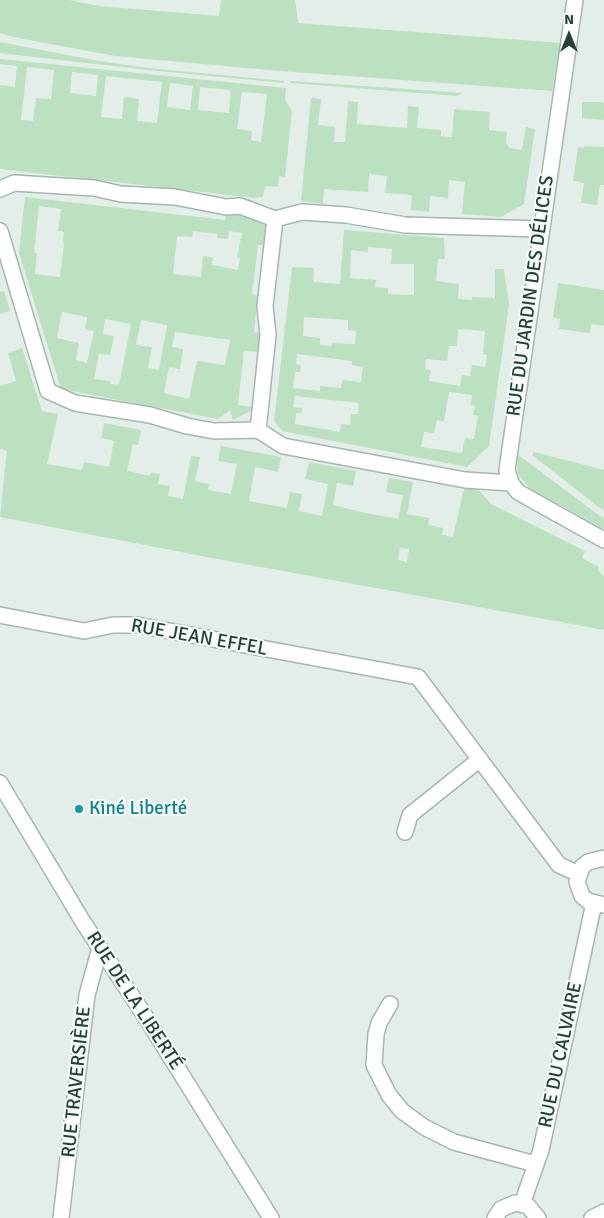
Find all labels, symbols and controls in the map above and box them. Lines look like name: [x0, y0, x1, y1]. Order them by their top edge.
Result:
north arrow: [544, 10, 594, 60]
text: N: [564, 11, 574, 28]
street label: RUE DU JARDIN DES DÉLICES: [503, 174, 559, 418]
street label: RUE JEAN EFFEL: [129, 615, 269, 661]
place label: Kiné Liberté: [89, 798, 187, 820]
marker: Kiné Liberté: [73, 803, 85, 815]
street label: RUE DE LA LIBERTÉ: [81, 928, 187, 1074]
street label: RUE DU CALVAIRE: [534, 980, 588, 1130]
street label: RUE TRAVERSIÈRE: [58, 1005, 96, 1159]

